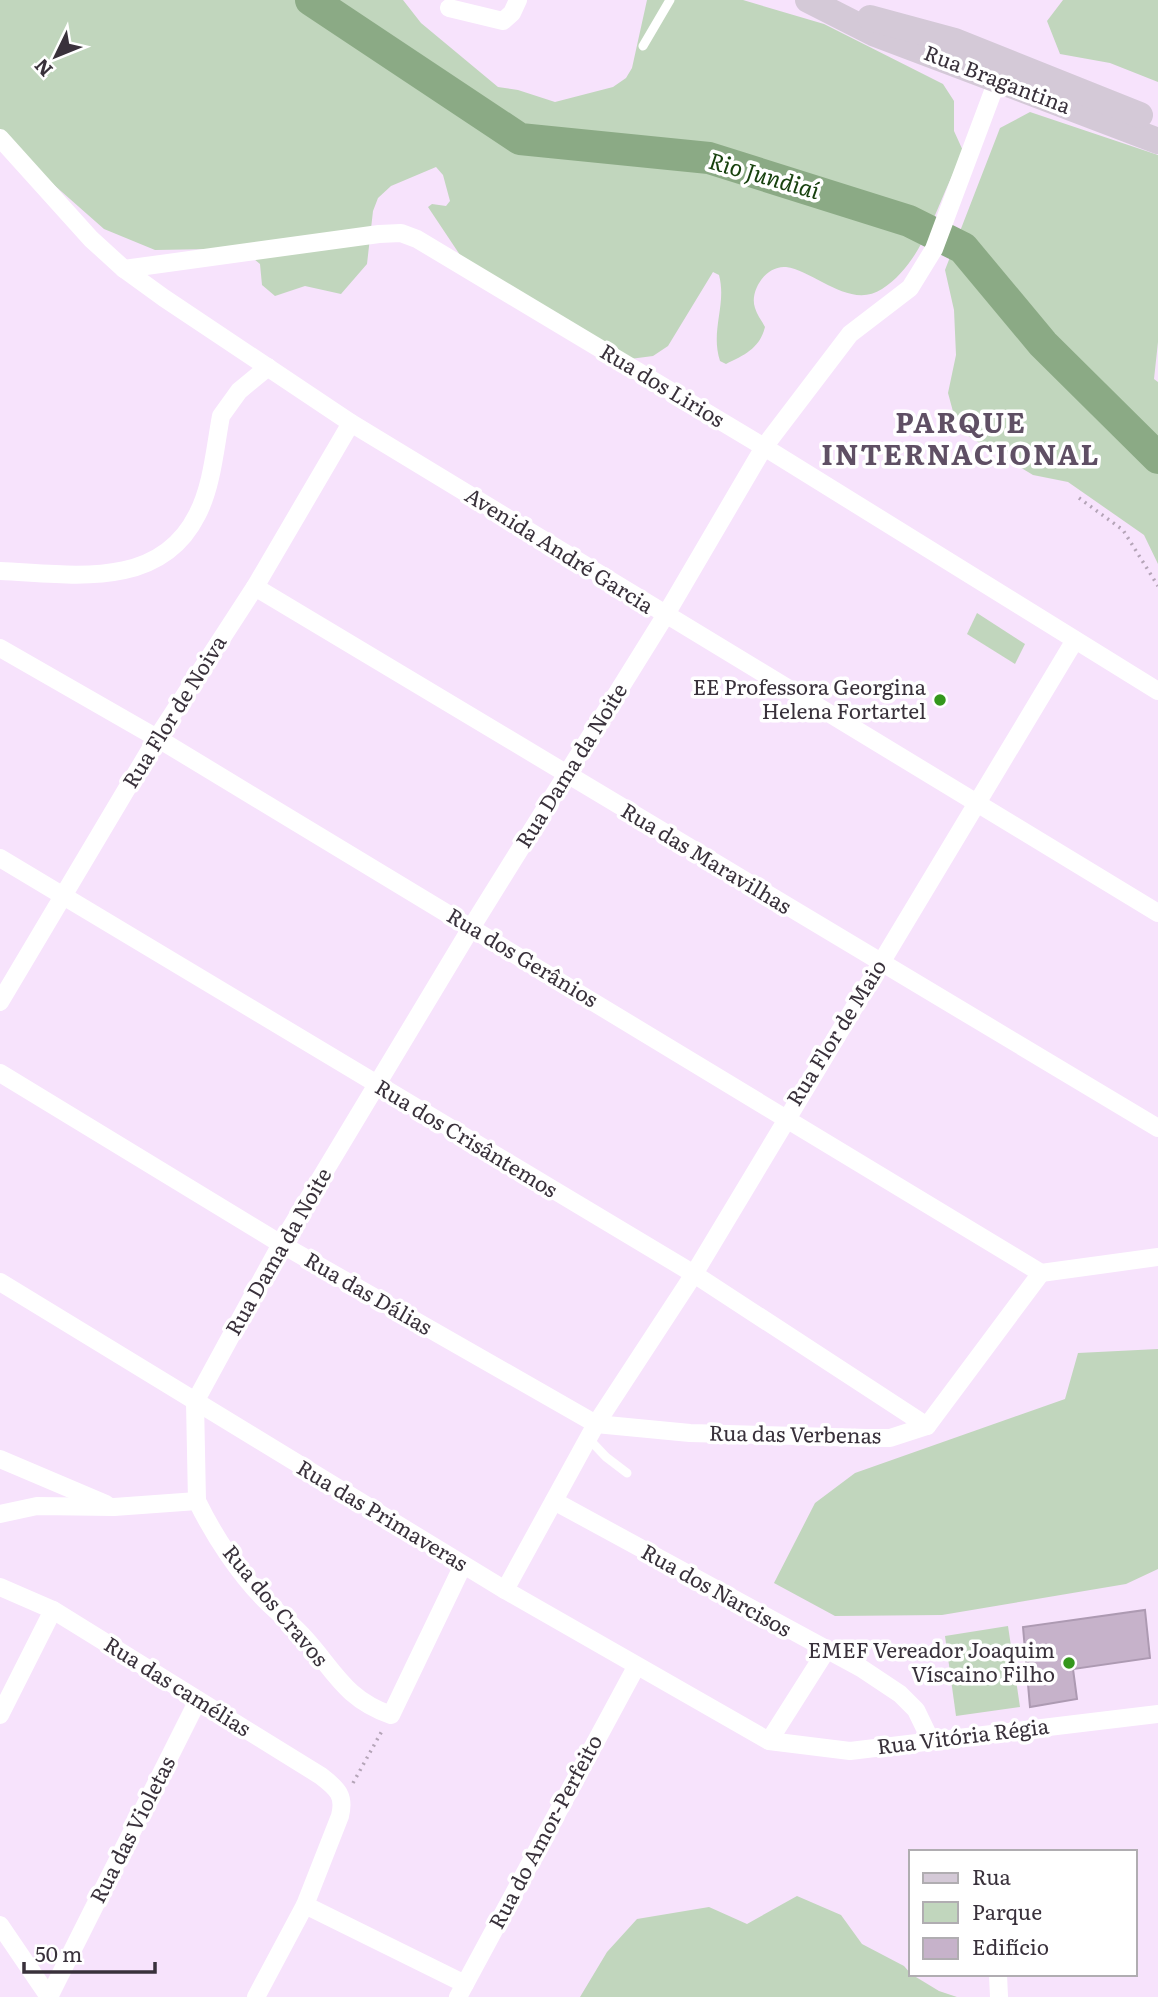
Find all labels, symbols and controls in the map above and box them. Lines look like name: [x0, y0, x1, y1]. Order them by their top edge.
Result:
north arrow: [21, 21, 91, 91]
street label: Rua Bragantina: [920, 35, 1076, 120]
text: N: [27, 53, 59, 84]
water label: Rio Jundiaí: [705, 142, 824, 206]
street label: Rua dos Lirios: [595, 334, 731, 433]
district label: PARQUE INTERNACIONAL: [821, 400, 1101, 474]
street label: Avenida André Garcia: [460, 478, 661, 620]
street label: Rua Flor de Noiva: [113, 628, 233, 793]
place label: EE Professora Georgina Helena Fortartel: [693, 670, 927, 725]
street label: Rua Dama da Noite: [507, 676, 633, 853]
marker: EE Professora Georgina Helena Fortartel: [932, 692, 948, 708]
street label: Rua das Maravilhas: [616, 794, 798, 920]
street label: Rua dos Gerânios: [442, 898, 605, 1013]
street label: Rua Flor de Maio: [777, 952, 892, 1111]
street label: Rua dos Crisântemos: [370, 1070, 564, 1204]
street label: Rua Dama da Noite: [216, 1161, 338, 1340]
street label: Rua das Dálias: [300, 1243, 439, 1341]
street label: Rua das Verbenas: [709, 1415, 881, 1450]
street label: Rua das Primaveras: [292, 1451, 475, 1577]
street label: Rua dos Narcisos: [637, 1535, 798, 1643]
street label: Rua dos Cravos: [217, 1537, 337, 1672]
street label: Rua das camélias: [99, 1627, 258, 1742]
place label: EMEF Vereador Joaquim Víscaino Filho: [808, 1633, 1055, 1688]
marker: EMEF Vereador Joaquim Víscaino Filho: [1061, 1655, 1077, 1671]
street label: Rua Vitória Régia: [875, 1709, 1051, 1760]
street label: Rua do Amor-Perfeito: [479, 1728, 608, 1934]
street label: Rua das Violetas: [80, 1750, 181, 1908]
legend: [909, 1850, 1137, 1976]
text: Rua: [972, 1860, 1012, 1891]
text: Parque: [972, 1895, 1042, 1926]
scale bar: [24, 1930, 156, 1974]
text: Edifício: [972, 1930, 1049, 1961]
text: 50 m: [35, 1937, 82, 1968]

